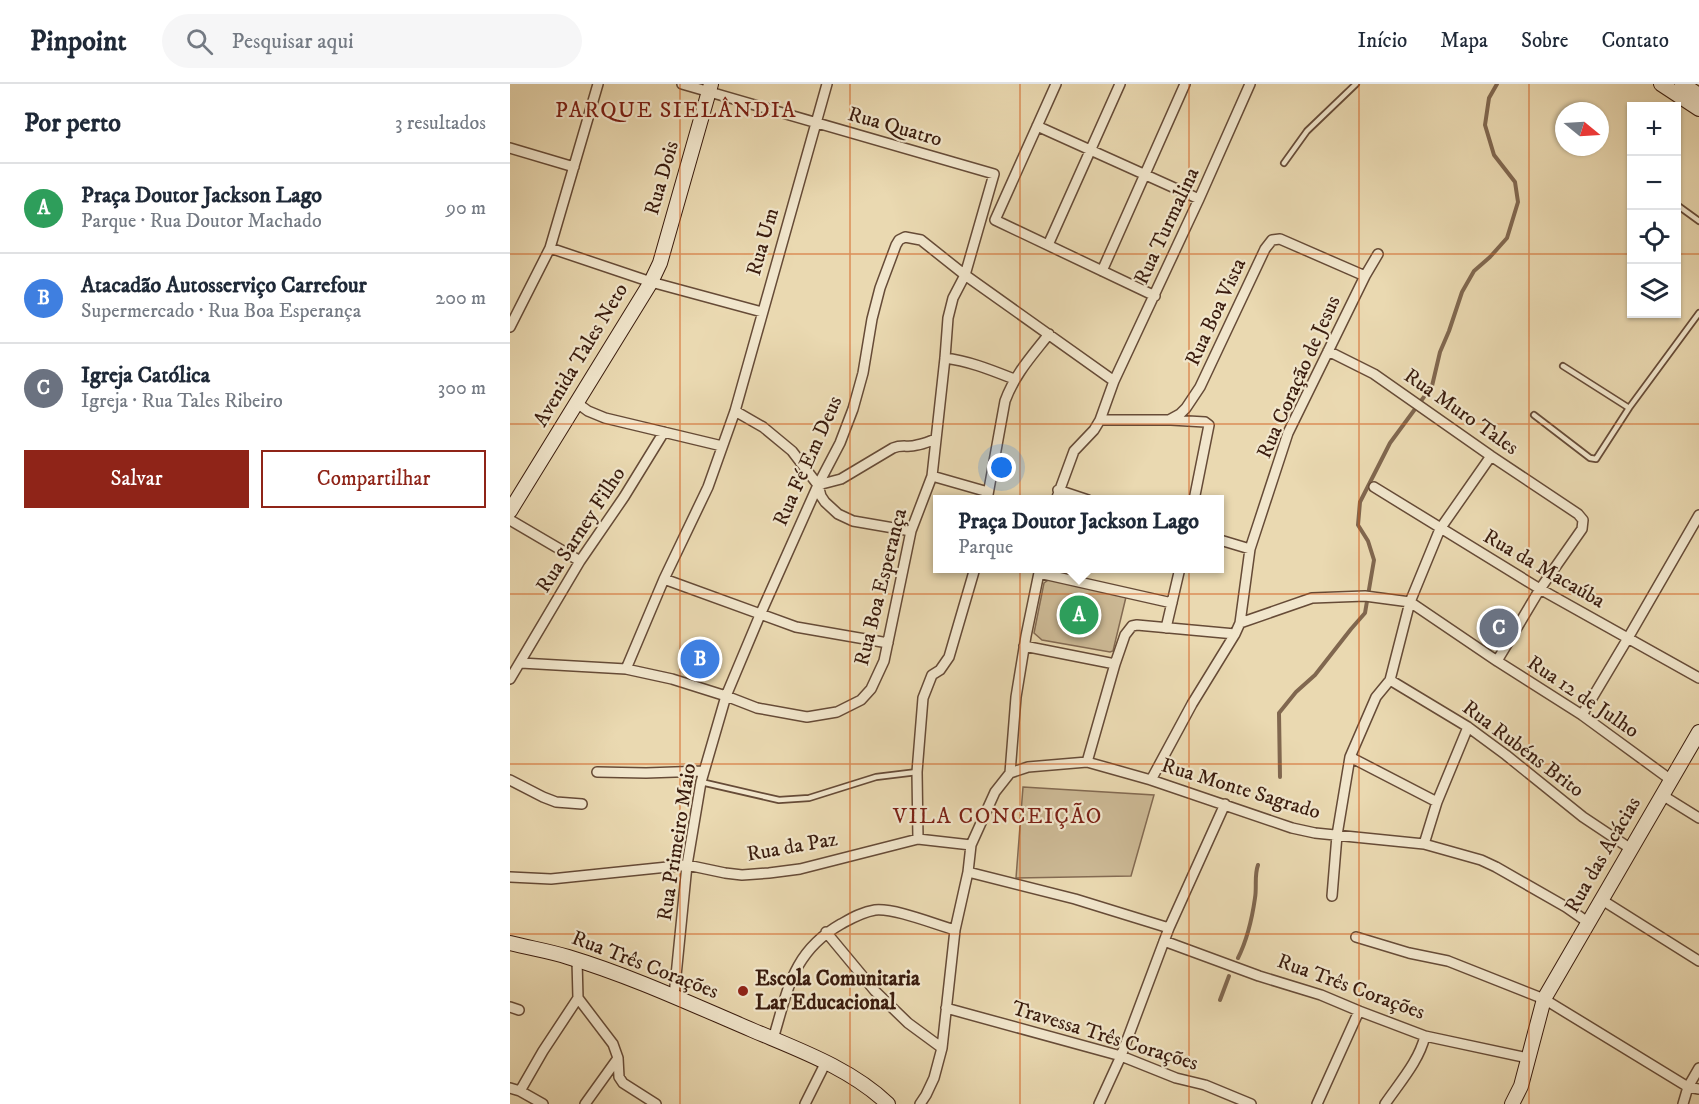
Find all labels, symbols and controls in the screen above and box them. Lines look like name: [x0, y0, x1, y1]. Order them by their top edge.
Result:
search box: [162, 14, 582, 68]
text: Pinpoint: [30, 24, 126, 59]
icon: search: [183, 25, 216, 58]
text: Pesquisar aqui: [231, 28, 354, 55]
text: Início: [1358, 28, 1407, 54]
text: Mapa: [1440, 28, 1488, 54]
text: Sobre: [1521, 28, 1568, 54]
text: Contato: [1601, 28, 1669, 54]
district label: PARQUE SIELÂNDIA: [555, 96, 797, 124]
street label: Rua Quatro: [845, 101, 945, 153]
north arrow: [1555, 102, 1609, 156]
map controls: [1627, 102, 1681, 318]
button: +: [1627, 102, 1681, 156]
text: Por perto: [24, 107, 121, 140]
text: 3 resultados: [395, 111, 486, 136]
street label: Rua Dois: [639, 138, 685, 218]
button: −: [1627, 156, 1681, 210]
street label: Rua Turmalina: [1129, 163, 1205, 289]
text: Praça Doutor Jackson Lago: [81, 182, 322, 209]
text: A: [37, 196, 50, 221]
text: 90 m: [446, 196, 486, 221]
street label: Rua Um: [741, 205, 785, 279]
text: Parque · Rua Doutor Machado: [81, 209, 322, 234]
button: locate: [1627, 210, 1681, 264]
street label: Rua Boa Vista: [1180, 254, 1252, 370]
button: layers: [1627, 264, 1681, 318]
text: Atacadão Autosserviço Carrefour: [81, 272, 367, 299]
street label: Avenida Tales Neto: [528, 278, 634, 432]
text: B: [37, 286, 50, 311]
text: 200 m: [435, 286, 486, 311]
street label: Rua Coração de Jesus: [1251, 292, 1347, 462]
text: Supermercado · Rua Boa Esperança: [81, 299, 361, 324]
text: Igreja Católica: [81, 362, 210, 389]
street label: Rua Muro Tales: [1399, 363, 1523, 461]
text: C: [37, 376, 50, 401]
text: 300 m: [438, 376, 486, 401]
text: Igreja · Rua Tales Ribeiro: [81, 389, 283, 414]
street label: Rua Fé Em Deus: [768, 392, 848, 530]
button: Salvar: [24, 450, 249, 508]
button: Compartilhar: [261, 450, 486, 508]
your location: [987, 453, 1016, 482]
street label: Rua Sarney Filho: [531, 462, 631, 598]
popup: [933, 495, 1224, 573]
street label: Rua Boa Esperança: [849, 506, 913, 668]
text: Praça Doutor Jackson Lago: [958, 508, 1199, 535]
street label: Rua da Macaúba: [1478, 524, 1610, 614]
text: Parque: [958, 535, 1013, 560]
pin: A: [1060, 592, 1098, 638]
pin: C: [1480, 606, 1518, 650]
pin: B: [680, 636, 720, 682]
street label: Rua 12 de Julho: [1522, 650, 1644, 744]
street label: Rua Rubéns Brito: [1457, 695, 1589, 803]
street label: Rua Monte Sagrado: [1158, 752, 1324, 826]
street label: Rua Primeiro Maio: [652, 761, 702, 923]
street label: Rua das Acácias: [1559, 792, 1647, 918]
district label: VILA CONCEIÇÃO: [892, 802, 1103, 830]
street label: Rua da Paz: [745, 826, 839, 868]
street label: Rua Três Corações: [568, 925, 722, 1005]
street label: Rua Três Corações: [1274, 948, 1428, 1026]
place label: Escola Comunitaria Lar Educacional: [755, 966, 921, 1016]
marker: Escola Comunitaria Lar Educacional: [736, 984, 750, 998]
street label: Travessa Três Corações: [1009, 995, 1201, 1077]

